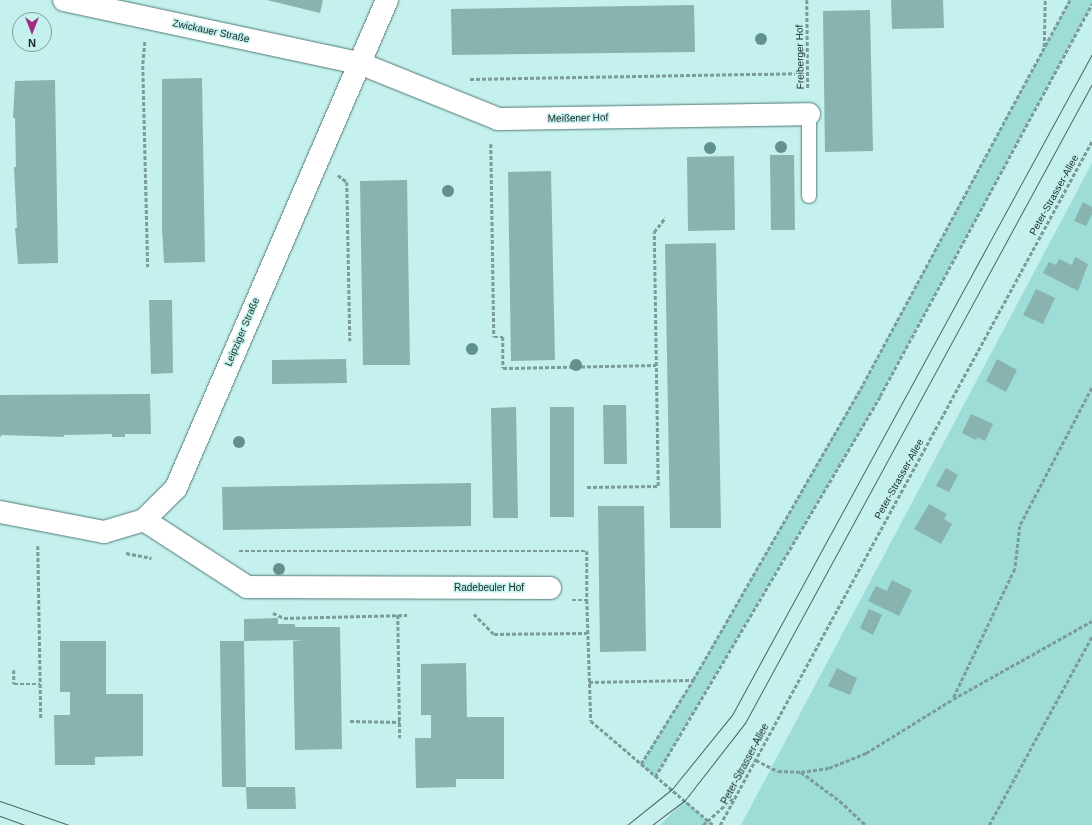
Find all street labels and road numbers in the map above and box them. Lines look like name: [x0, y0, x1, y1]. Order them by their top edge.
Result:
street label: Zwickauer Straße: [171, 17, 251, 45]
street label: Freiberger Hof: [793, 25, 807, 89]
street label: Meißener Hof: [548, 111, 608, 125]
street label: Peter-Strasser-Allee: [1027, 153, 1081, 237]
street label: Leipziger Straße: [222, 296, 262, 368]
street label: Peter-Strasser-Allee: [872, 437, 926, 521]
street label: Radebeuler Hof: [454, 582, 524, 594]
street label: Peter-Strasser-Allee: [719, 721, 771, 807]

